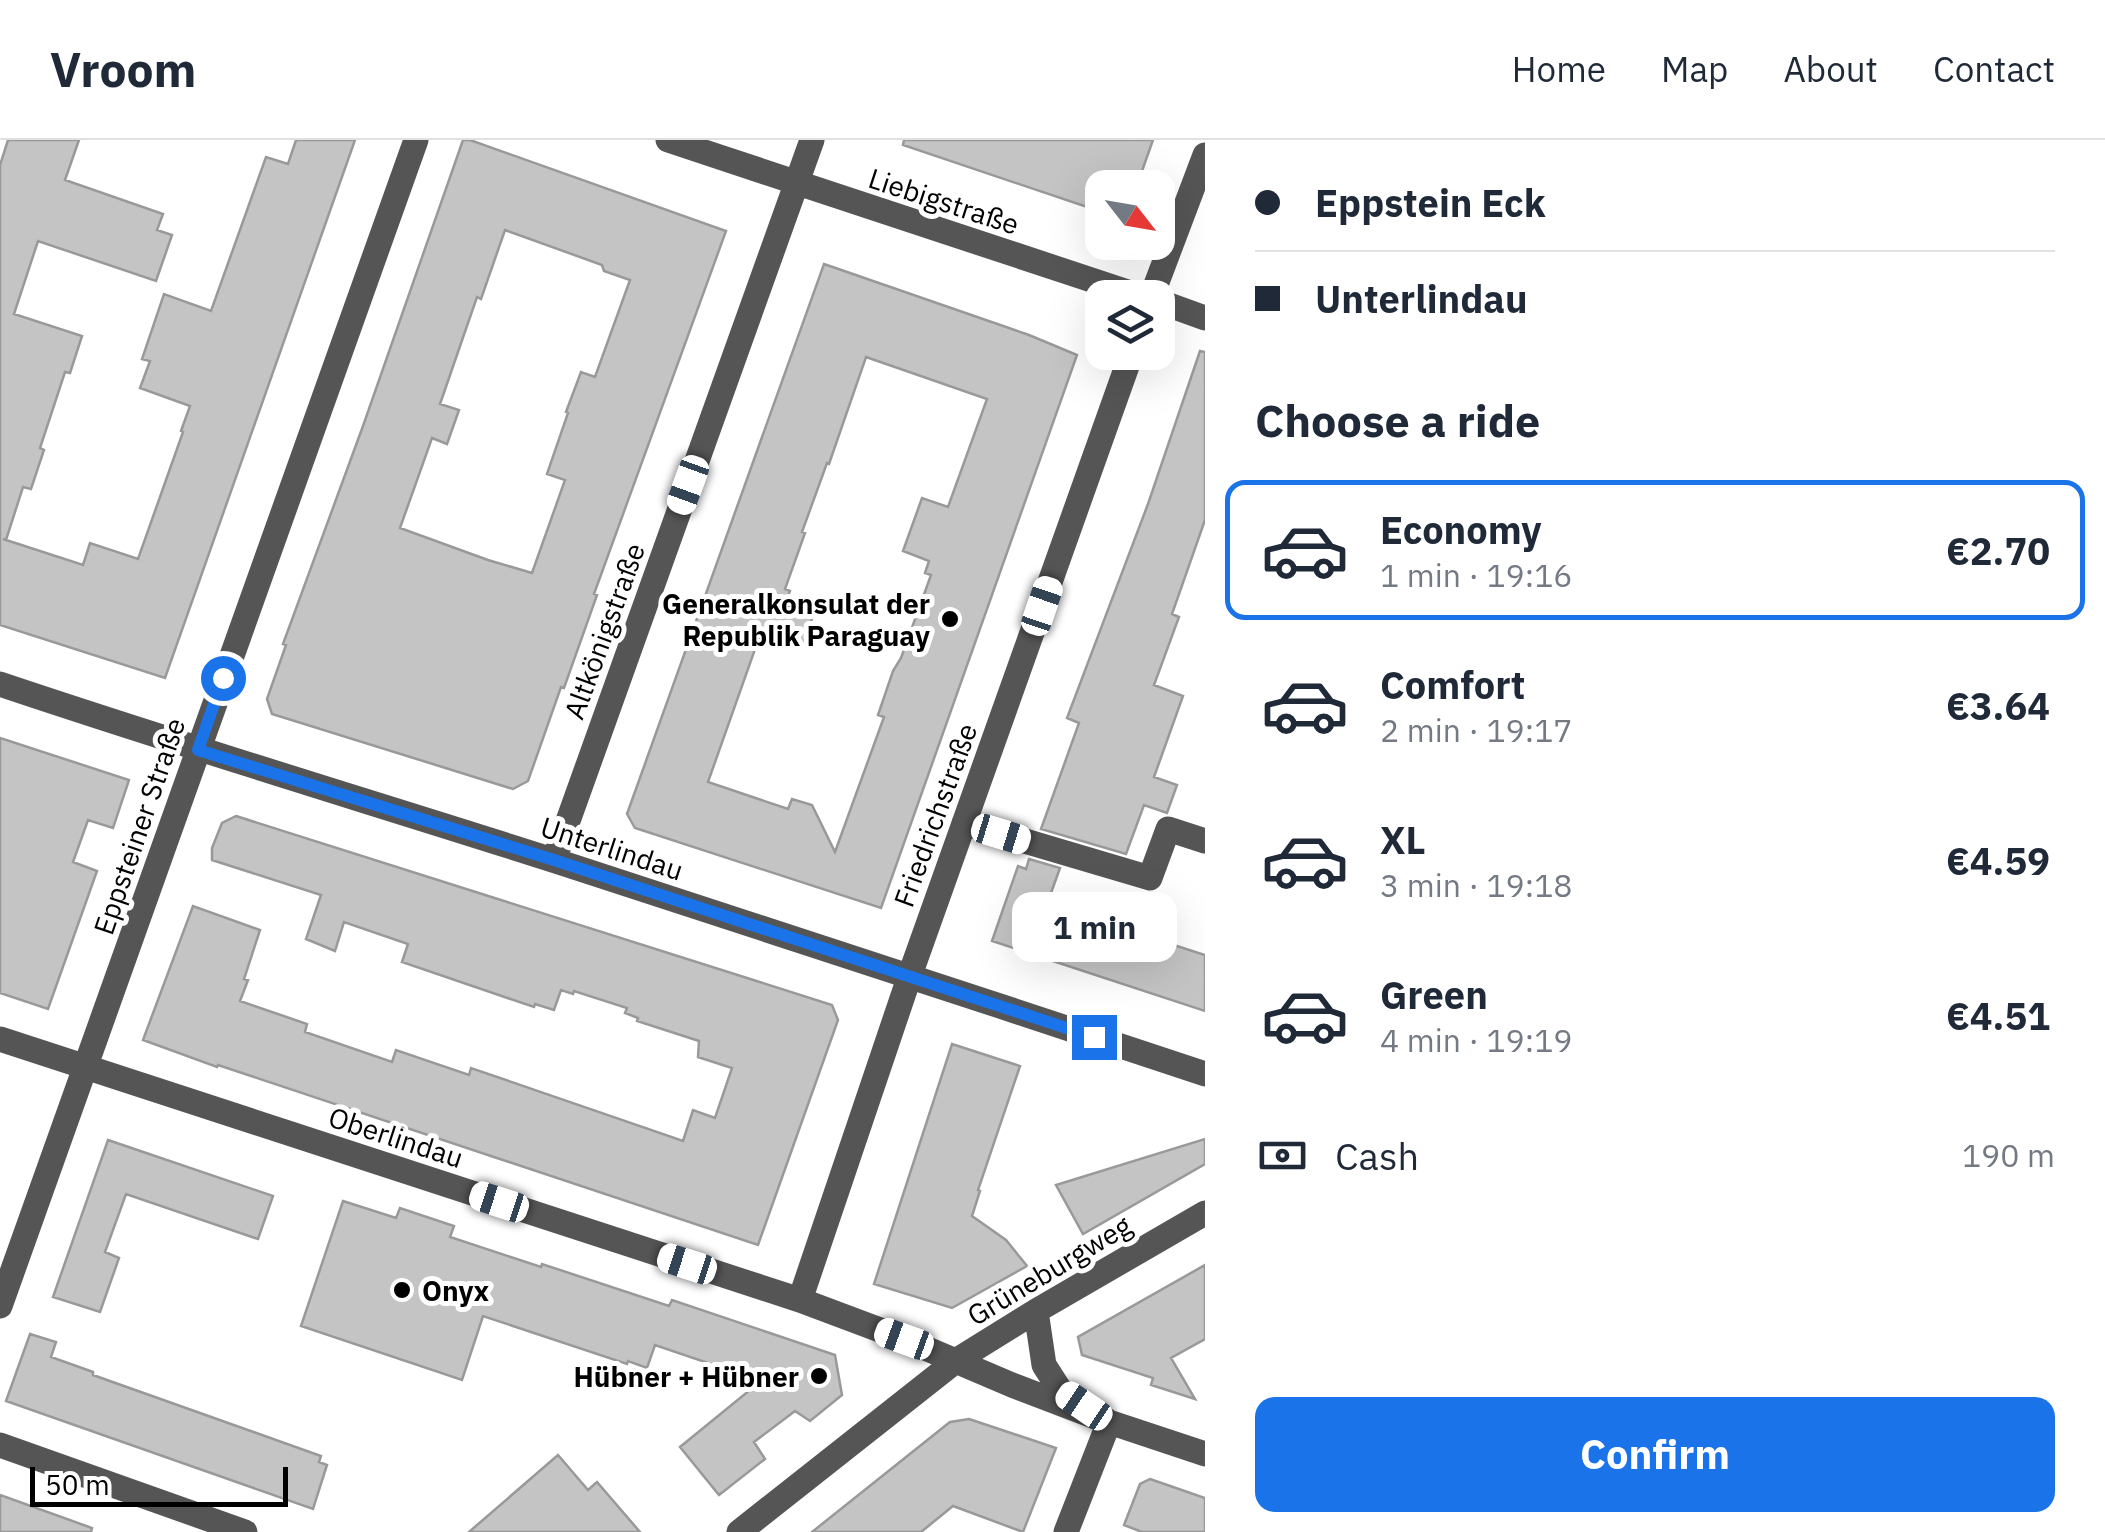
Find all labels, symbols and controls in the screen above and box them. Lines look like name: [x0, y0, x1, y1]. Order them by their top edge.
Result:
text: Vroom: [50, 38, 196, 100]
text: Home: [1512, 46, 1606, 92]
text: Map: [1661, 46, 1728, 92]
text: About: [1783, 46, 1878, 92]
text: Contact: [1933, 46, 2055, 92]
street label: Liebigstraße: [864, 159, 1024, 243]
north arrow: [1085, 170, 1175, 260]
map controls: [1085, 170, 1175, 370]
text: Eppstein Eck: [1315, 178, 1546, 227]
text: Unterlindau: [1315, 274, 1528, 323]
button: layers: [1085, 280, 1175, 370]
text: Choose a ride: [1255, 391, 1540, 449]
car: [664, 452, 712, 518]
icon: car: [1260, 505, 1350, 595]
text: Economy: [1380, 505, 1542, 554]
text: €2.70: [1946, 526, 2050, 575]
street label: Altkönigstraße: [555, 538, 653, 724]
text: 1 min · 19:16: [1380, 554, 1573, 596]
car: [1018, 573, 1066, 639]
place label: Generalkonsulat der Republik Paraguay: [662, 585, 930, 654]
marker: Generalkonsulat der Republik Paraguay: [939, 608, 961, 630]
route start: [201, 656, 246, 701]
icon: car: [1260, 660, 1350, 750]
text: Comfort: [1380, 660, 1525, 709]
text: €3.64: [1946, 681, 2050, 730]
text: 2 min · 19:17: [1380, 709, 1573, 751]
street label: Eppsteiner Straße: [85, 713, 193, 939]
street label: Friedrichstraße: [885, 718, 985, 912]
street label: Unterlindau: [536, 808, 688, 888]
car: [968, 811, 1034, 857]
icon: car: [1260, 815, 1350, 905]
text: XL: [1380, 815, 1426, 864]
text: €4.59: [1946, 836, 2050, 885]
text: 3 min · 19:18: [1380, 864, 1573, 906]
callout: 1 min: [1012, 892, 1176, 962]
text: 1 min: [1053, 906, 1136, 948]
icon: car: [1260, 970, 1350, 1060]
text: Green: [1380, 970, 1488, 1019]
text: €4.51: [1946, 991, 2050, 1040]
route end: [1072, 1015, 1117, 1060]
text: 4 min · 19:19: [1380, 1019, 1573, 1061]
street label: Oberlindau: [324, 1098, 468, 1176]
icon: cash: [1255, 1128, 1310, 1183]
text: Cash: [1335, 1131, 1419, 1180]
text: 190 m: [1962, 1134, 2055, 1176]
car: [466, 1178, 532, 1226]
street label: Grüneburgweg: [960, 1206, 1138, 1334]
car: [654, 1240, 720, 1288]
place label: Onyx: [422, 1272, 489, 1309]
marker: Onyx: [391, 1279, 413, 1301]
car: [871, 1315, 937, 1363]
place label: Hübner + Hübner: [574, 1358, 799, 1395]
marker: Hübner + Hübner: [808, 1365, 830, 1387]
car: [1051, 1377, 1117, 1435]
button: Confirm: [1255, 1397, 2055, 1512]
scale bar: [30, 1462, 288, 1506]
text: 50 m: [45, 1466, 110, 1503]

